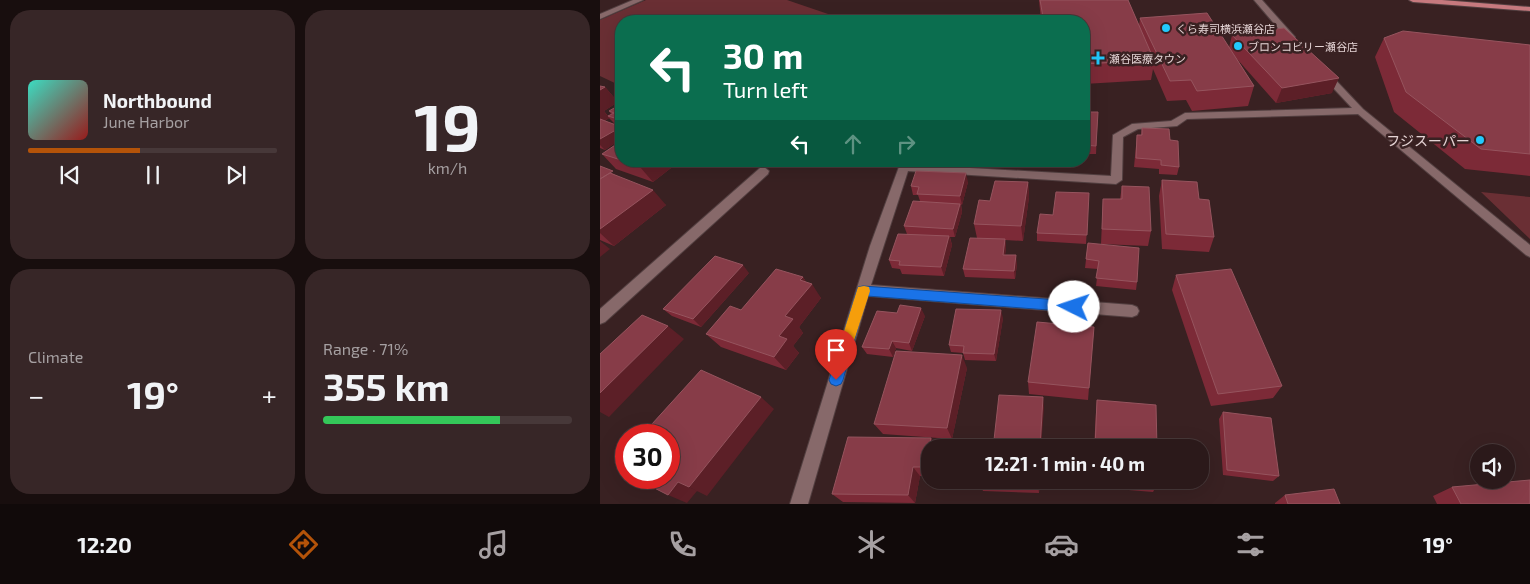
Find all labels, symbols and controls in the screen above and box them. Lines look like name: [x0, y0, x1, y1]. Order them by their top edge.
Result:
marker: くら寿司横浜瀬谷店: [1160, 22, 1172, 34]
place label: くら寿司横浜瀬谷店: [1176, 22, 1275, 35]
text: 30 m: [723, 34, 803, 76]
icon: left: [640, 35, 705, 100]
marker: ブロンコビリー瀬谷店: [1232, 40, 1244, 52]
place label: ブロンコビリー瀬谷店: [1248, 40, 1358, 53]
marker: 瀬谷医療タウン: [1091, 51, 1105, 65]
place label: 瀬谷医療タウン: [1109, 52, 1186, 65]
text: Turn left: [723, 76, 808, 102]
text: 19: [414, 86, 481, 164]
text: Northbound: [103, 89, 212, 112]
text: June Harbor: [103, 112, 190, 131]
icon: left: [786, 130, 814, 158]
icon: ahead: [839, 130, 867, 158]
icon: right: [892, 130, 920, 158]
place label: フジスーパー: [1386, 132, 1470, 149]
marker: フジスーパー: [1474, 134, 1486, 146]
text: km/h: [428, 158, 467, 177]
icon: previous: [56, 161, 84, 189]
icon: pause: [139, 161, 167, 189]
icon: next: [222, 161, 250, 189]
position arrow: [1047, 280, 1099, 332]
pin: [815, 329, 857, 380]
icon: arrive: [822, 336, 850, 364]
text: Range · 71%: [323, 339, 408, 358]
text: Climate: [28, 347, 83, 366]
text: 355 km: [323, 363, 449, 409]
text: 19°: [127, 371, 179, 417]
text: −: [28, 378, 44, 412]
text: +: [262, 378, 277, 412]
speed limit sign: 30: [615, 424, 680, 489]
map controls: [1470, 444, 1515, 489]
button: sound: [1470, 444, 1515, 489]
text: 12:21 · 1 min · 40 m: [985, 452, 1145, 475]
icon: directions: [286, 527, 321, 562]
icon: music: [476, 527, 511, 562]
icon: phone: [665, 527, 700, 562]
icon: climate: [854, 527, 889, 562]
icon: car: [1044, 527, 1079, 562]
icon: filters: [1233, 527, 1268, 562]
text: 12:20: [77, 531, 132, 557]
text: 19°: [1423, 531, 1453, 557]

